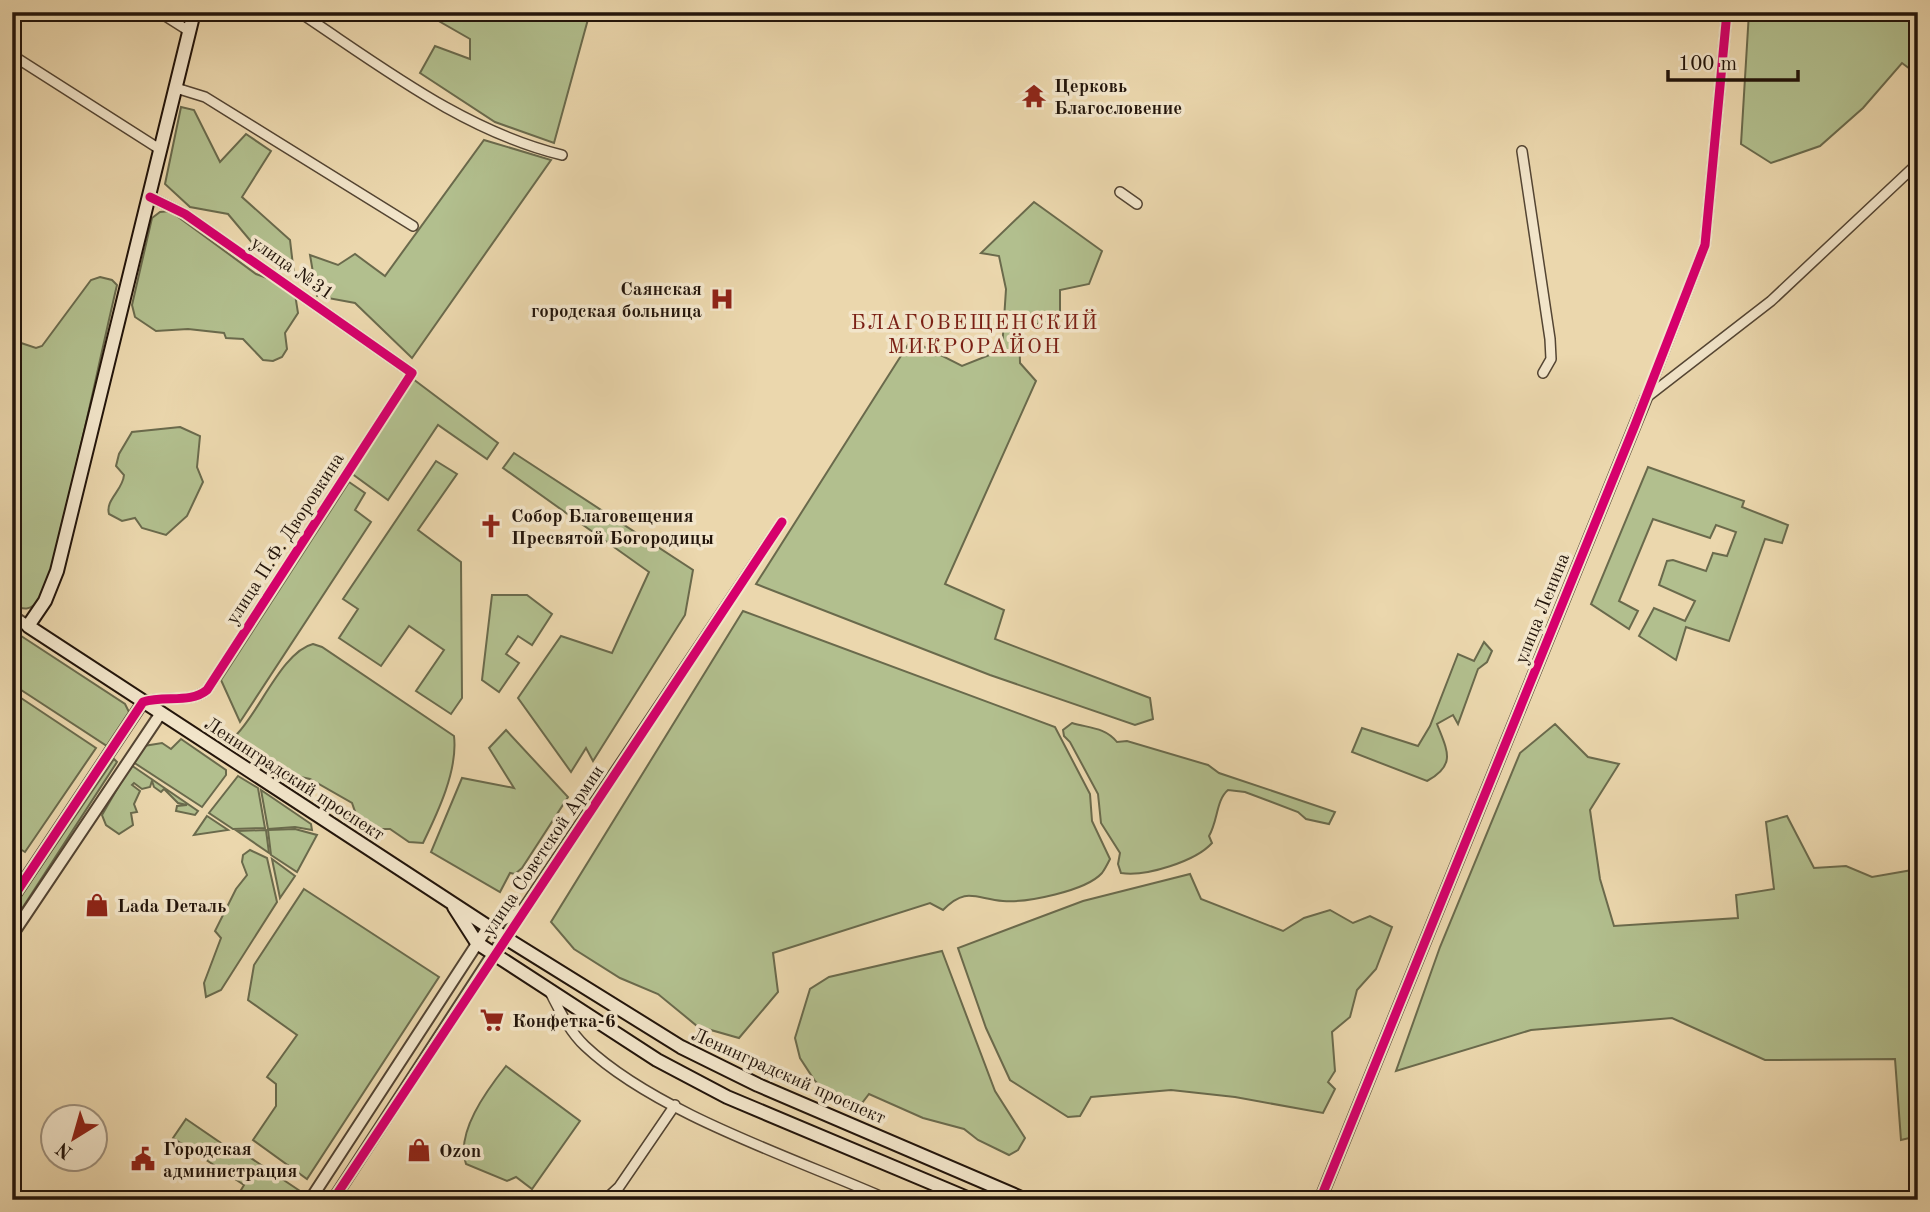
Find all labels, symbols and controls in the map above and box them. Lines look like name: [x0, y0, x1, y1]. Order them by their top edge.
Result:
scale bar: [1668, 38, 1797, 82]
text: 100 m: [1678, 54, 1737, 75]
place label: Церковь Благословение: [1054, 78, 1182, 119]
temple icon: Церковь Благословение: [1020, 82, 1048, 110]
street label: улица №31: [247, 234, 336, 304]
place label: Саянская городская больница: [531, 281, 702, 322]
hospital icon: Саянская городская больница: [708, 285, 736, 313]
district label: БЛАГОВЕЩЕНСКИЙ МИКРОРАЙОН: [851, 308, 1099, 358]
street label: улица П.Ф. Дворовкина: [224, 450, 349, 629]
place label: Собор Благовещения Пресвятой Богородицы: [511, 508, 714, 549]
church icon: Собор Благовещения Пресвятой Богородицы: [477, 512, 505, 540]
street label: улица Ленина: [1512, 550, 1574, 667]
street label: Ленинградский проспект: [200, 715, 387, 845]
street label: улица Советской Армии: [480, 763, 608, 940]
shop icon: Lada Dеталь: [83, 891, 111, 919]
place label: Lada Dеталь: [117, 898, 226, 917]
supermarket icon: Конфетка-6: [478, 1006, 506, 1034]
place label: Конфетка-6: [512, 1013, 616, 1032]
street label: Ленинградский проспект: [688, 1026, 888, 1129]
north arrow: [38, 1104, 108, 1174]
shop icon: Ozon: [405, 1136, 433, 1164]
text: N: [53, 1137, 77, 1162]
place label: Городская администрация: [163, 1141, 297, 1182]
place label: Ozon: [439, 1143, 481, 1162]
public building icon: Городская администрация: [129, 1145, 157, 1173]

